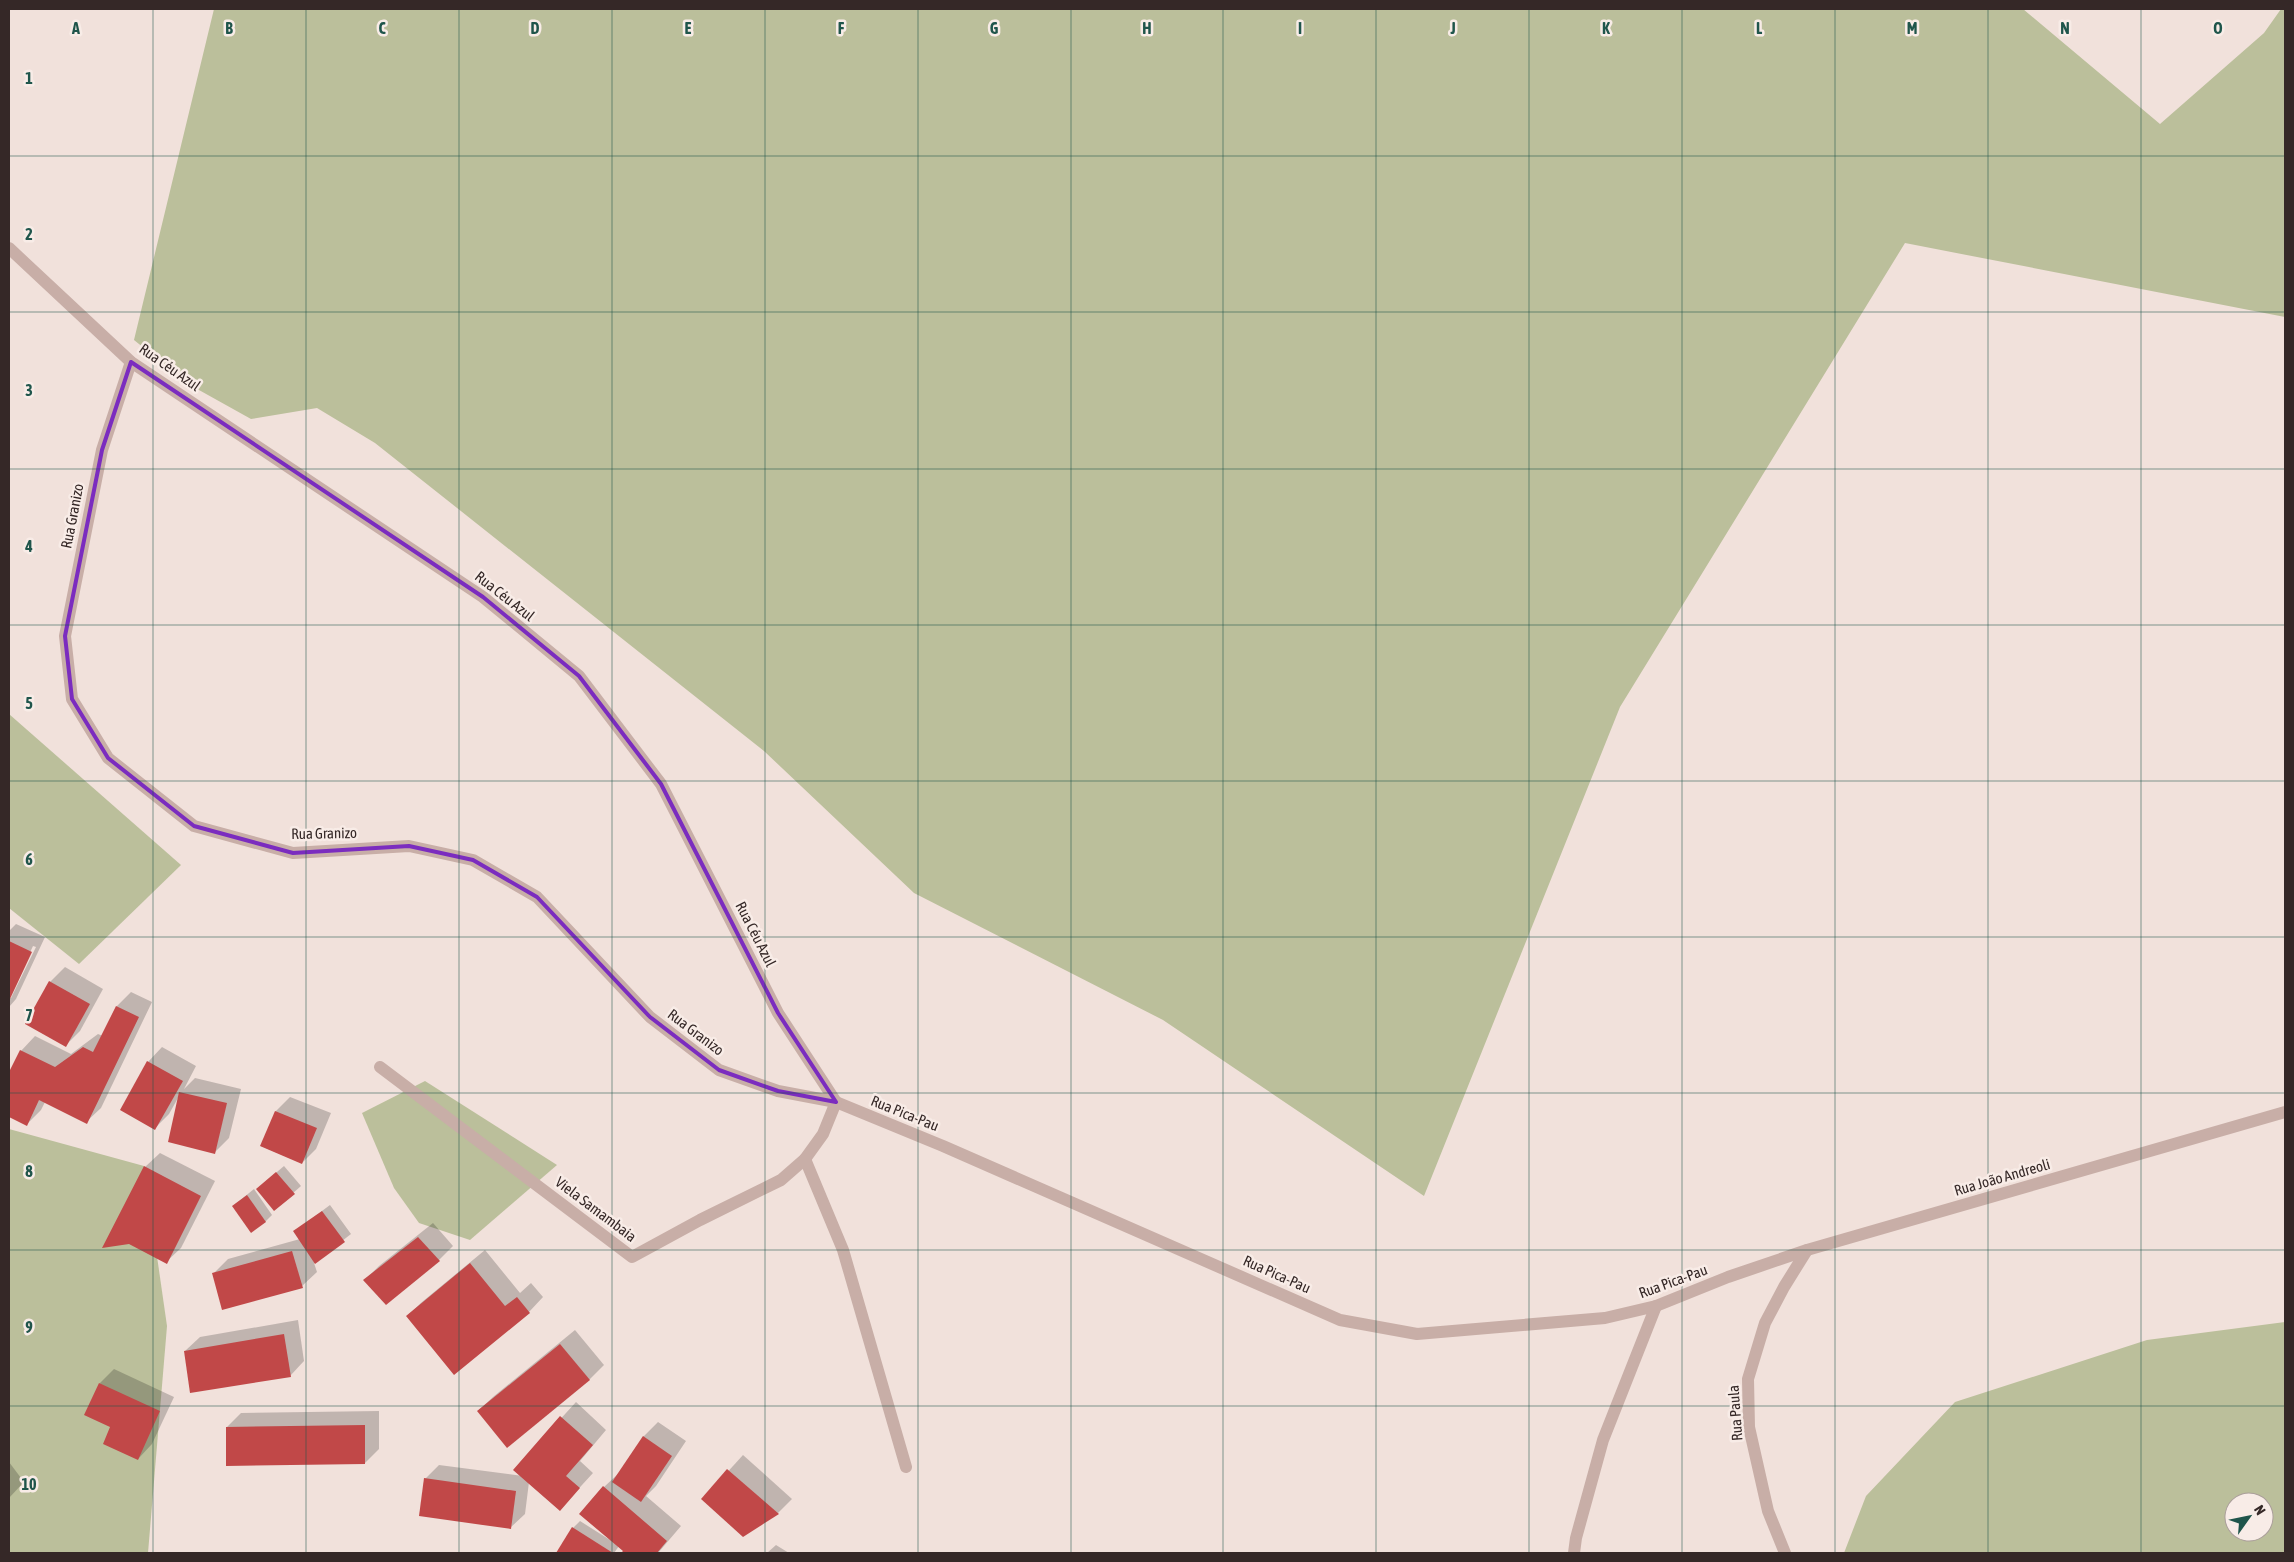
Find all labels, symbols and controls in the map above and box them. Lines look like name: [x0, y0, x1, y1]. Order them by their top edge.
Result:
text: A: [71, 19, 80, 37]
text: B: [225, 19, 233, 37]
text: C: [378, 19, 386, 37]
text: D: [531, 19, 540, 37]
text: E: [685, 19, 692, 37]
text: F: [838, 19, 845, 37]
text: G: [990, 19, 999, 37]
text: H: [1142, 19, 1152, 37]
text: I: [1298, 19, 1302, 37]
text: J: [1449, 19, 1456, 37]
text: K: [1602, 19, 1610, 37]
text: L: [1756, 19, 1763, 37]
text: M: [1907, 19, 1917, 37]
text: N: [2060, 19, 2070, 37]
text: O: [2213, 19, 2223, 37]
text: 1: [25, 69, 33, 87]
text: 2: [25, 225, 33, 243]
street label: Rua Céu Azul: [136, 340, 204, 394]
text: 3: [25, 381, 33, 399]
street label: Rua Granizo: [57, 482, 87, 550]
text: 4: [24, 537, 33, 555]
street label: Rua Céu Azul: [472, 568, 538, 624]
text: 5: [25, 694, 33, 712]
street label: Rua Granizo: [291, 824, 357, 842]
text: 6: [25, 850, 33, 868]
street label: Rua Céu Azul: [732, 899, 780, 969]
street label: Rua Granizo: [665, 1005, 727, 1059]
text: 7: [25, 1006, 33, 1024]
street label: Rua Pica-Pau: [869, 1092, 941, 1134]
street label: Rua João Andreoli: [1952, 1155, 2052, 1199]
text: 8: [25, 1162, 33, 1180]
street label: Viela Samambaia: [552, 1173, 640, 1245]
street label: Rua Pica-Pau: [1241, 1252, 1313, 1296]
street label: Rua Pica-Pau: [1636, 1261, 1710, 1301]
text: 9: [25, 1318, 33, 1336]
street label: Rua Paula: [1725, 1384, 1745, 1442]
text: 10: [21, 1475, 37, 1493]
north arrow: [2224, 1492, 2274, 1542]
text: N: [2251, 1502, 2269, 1518]

